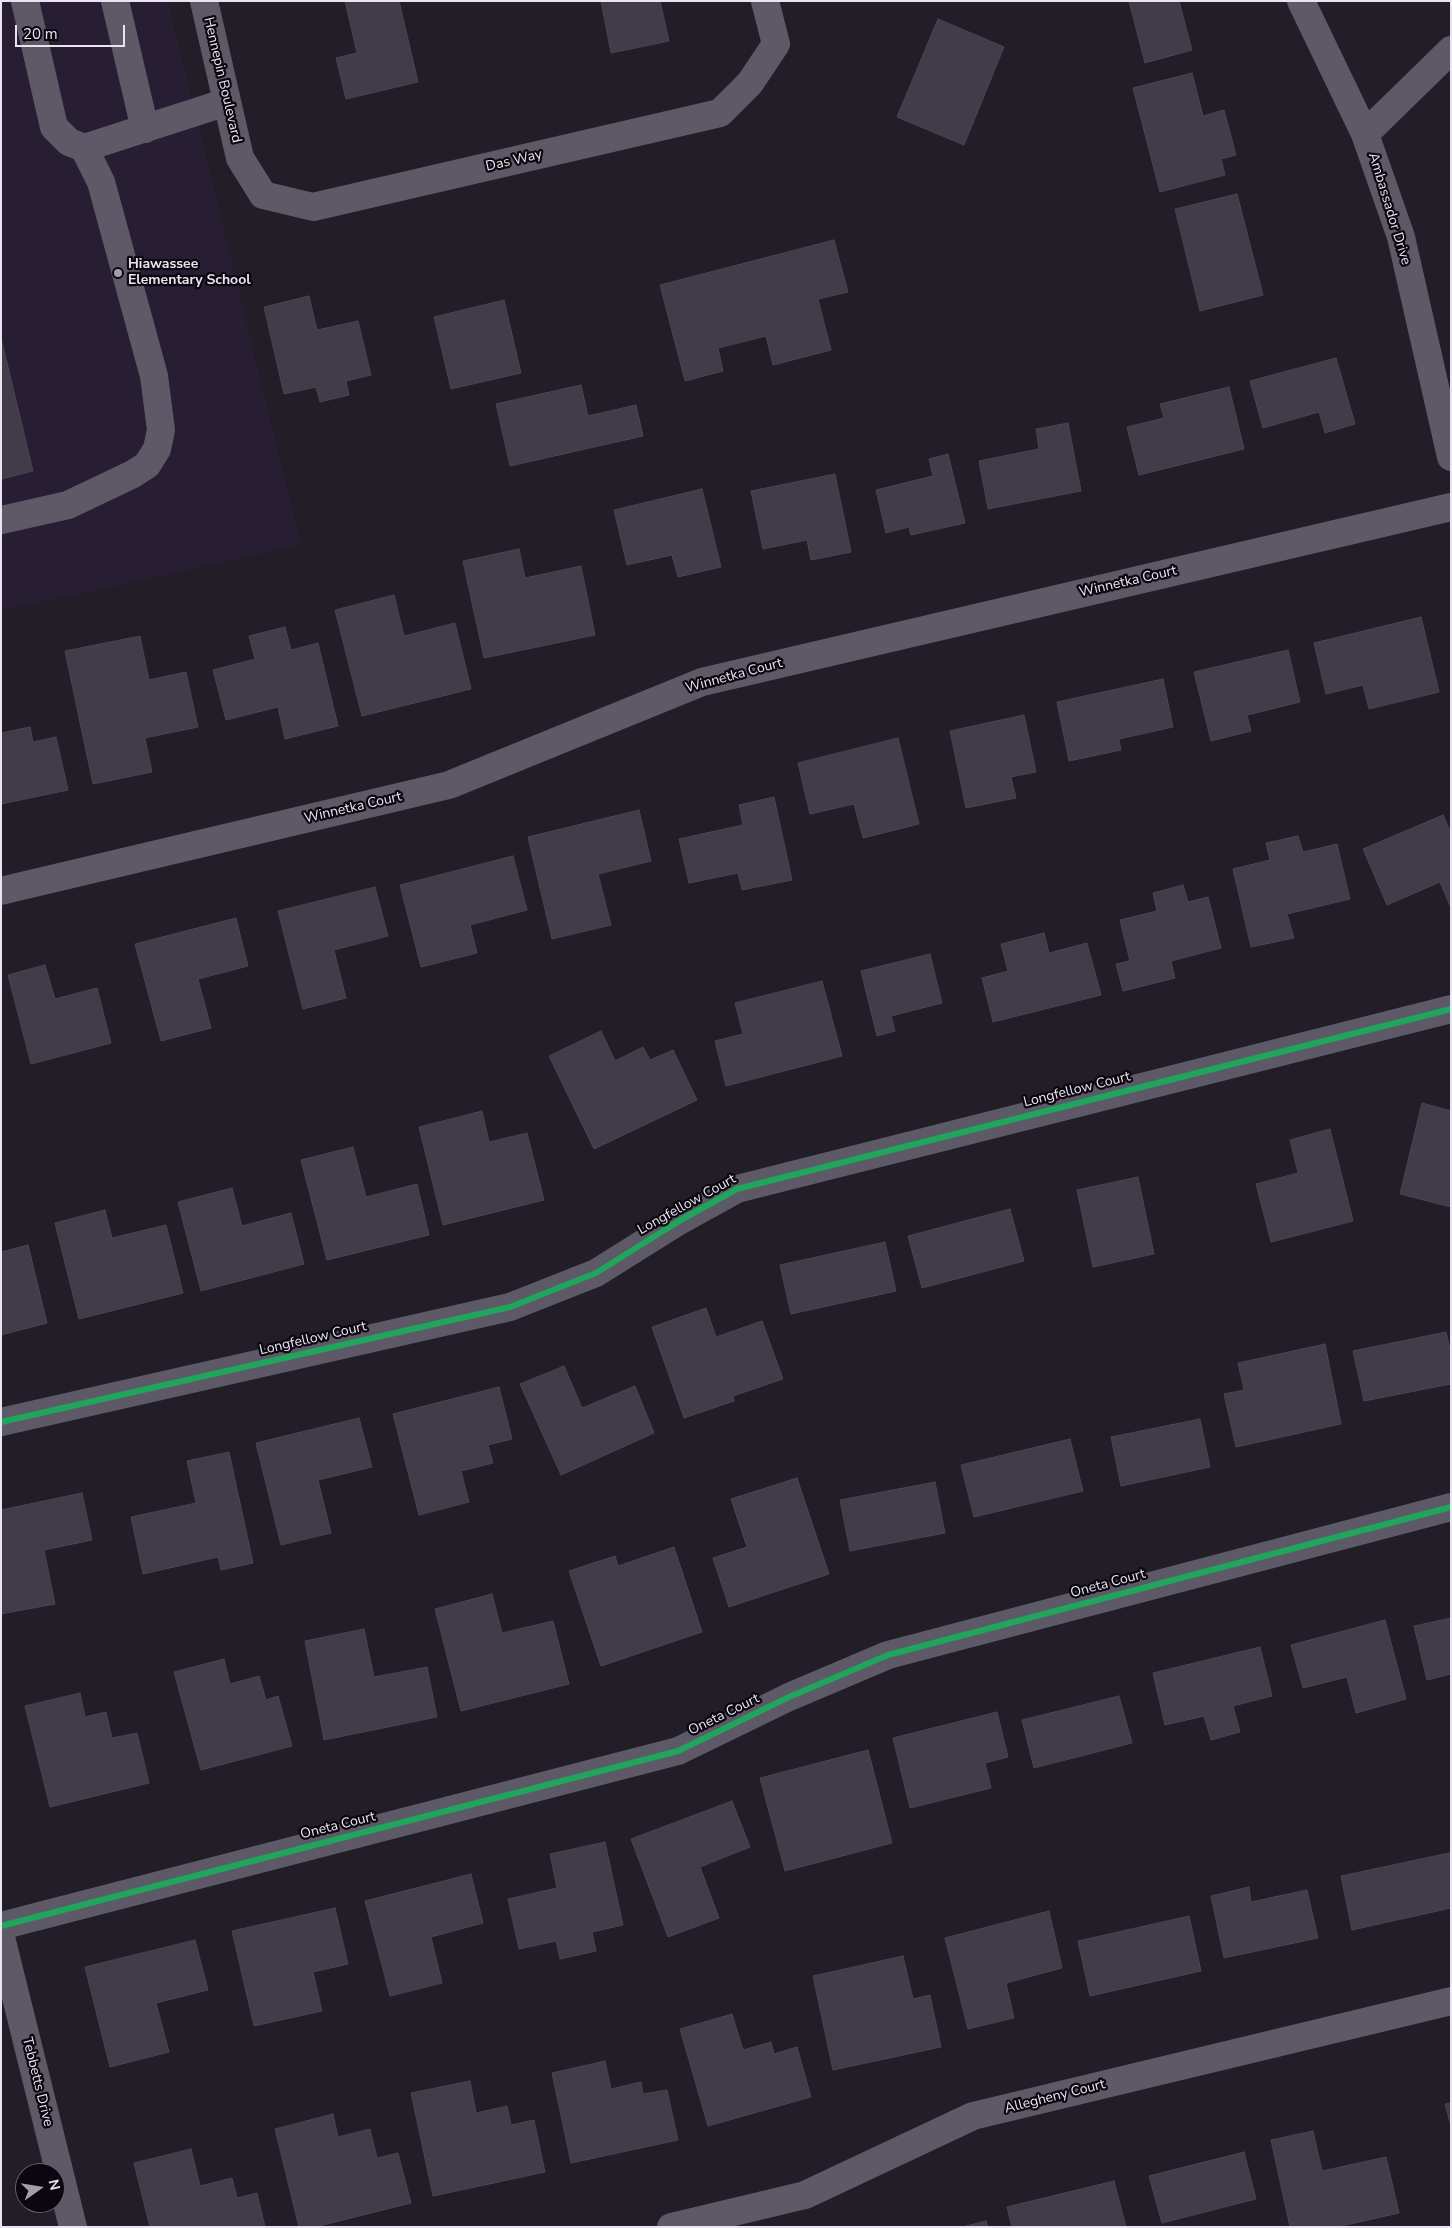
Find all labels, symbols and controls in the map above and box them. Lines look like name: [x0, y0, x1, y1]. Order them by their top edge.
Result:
scale bar: [18, 15, 128, 47]
street label: Hennepin Boulevard: [199, 15, 245, 145]
text: 20 m: [23, 24, 58, 44]
street label: Das Way: [484, 146, 544, 176]
street label: Ambassador Drive: [1364, 151, 1414, 267]
place label: Hiawassee Elementary School: [128, 257, 251, 290]
marker: Hiawassee Elementary School: [112, 267, 124, 279]
street label: Winnetka Court: [1078, 563, 1178, 601]
street label: Winnetka Court: [684, 655, 784, 697]
street label: Winnetka Court: [303, 789, 403, 827]
street label: Longfellow Court: [1022, 1069, 1132, 1111]
street label: Longfellow Court: [635, 1171, 739, 1239]
street label: Longfellow Court: [258, 1318, 368, 1360]
street label: Oneta Court: [1069, 1566, 1147, 1602]
street label: Oneta Court: [686, 1691, 762, 1739]
street label: Oneta Court: [299, 1809, 377, 1843]
street label: Tebbetts Drive: [18, 2035, 56, 2129]
street label: Allegheny Court: [1003, 2076, 1107, 2118]
north arrow: [15, 2163, 65, 2213]
text: N: [44, 2177, 65, 2192]

